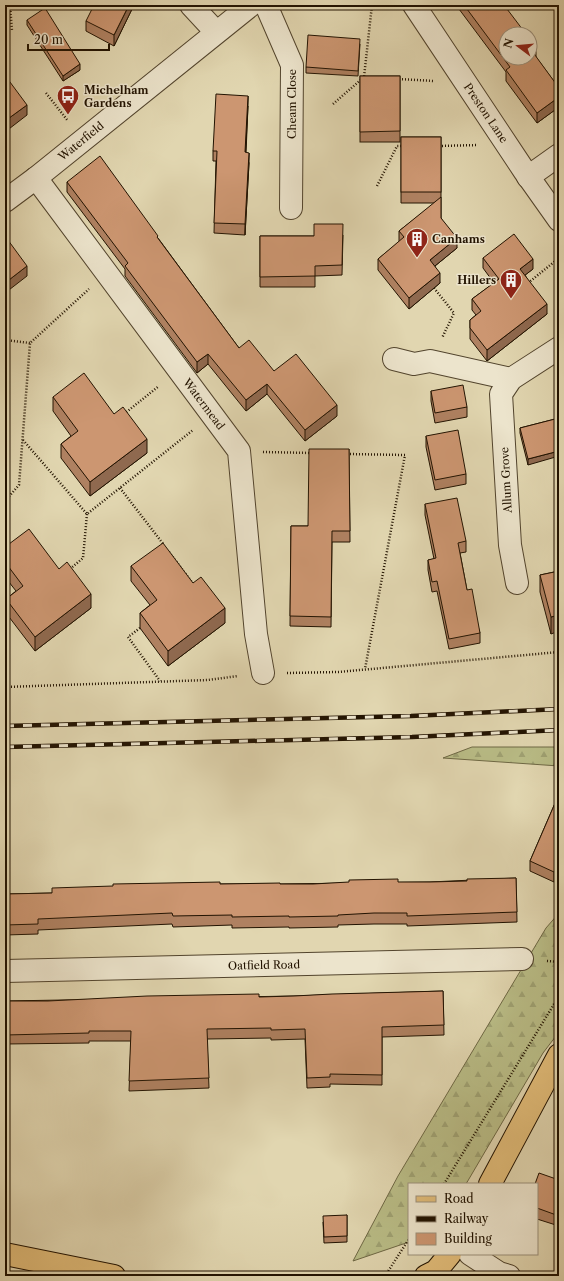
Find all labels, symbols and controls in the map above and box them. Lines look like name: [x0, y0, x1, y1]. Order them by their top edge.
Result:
scale bar: [28, 26, 109, 52]
north arrow: [498, 26, 538, 66]
text: 20 m: [34, 32, 63, 47]
text: N: [500, 36, 517, 50]
street label: Cheam Close: [285, 69, 299, 139]
street label: Preston Lane: [461, 80, 511, 146]
bus stop icon: Michelham Gardens: [55, 83, 81, 116]
place label: Michelham Gardens: [84, 83, 149, 110]
street label: Waterfield: [55, 118, 107, 164]
building icon: Canhams: [404, 226, 430, 259]
place label: Canhams: [432, 232, 485, 246]
building icon: Hillers: [498, 267, 524, 300]
place label: Hillers: [457, 273, 496, 287]
street label: Watermead: [180, 375, 228, 433]
street label: Allum Grove: [497, 447, 515, 514]
street label: Oatfield Road: [228, 957, 300, 973]
legend: [408, 1183, 538, 1255]
text: Road: [444, 1191, 474, 1206]
text: Railway: [444, 1211, 489, 1226]
text: Building: [444, 1231, 492, 1246]

